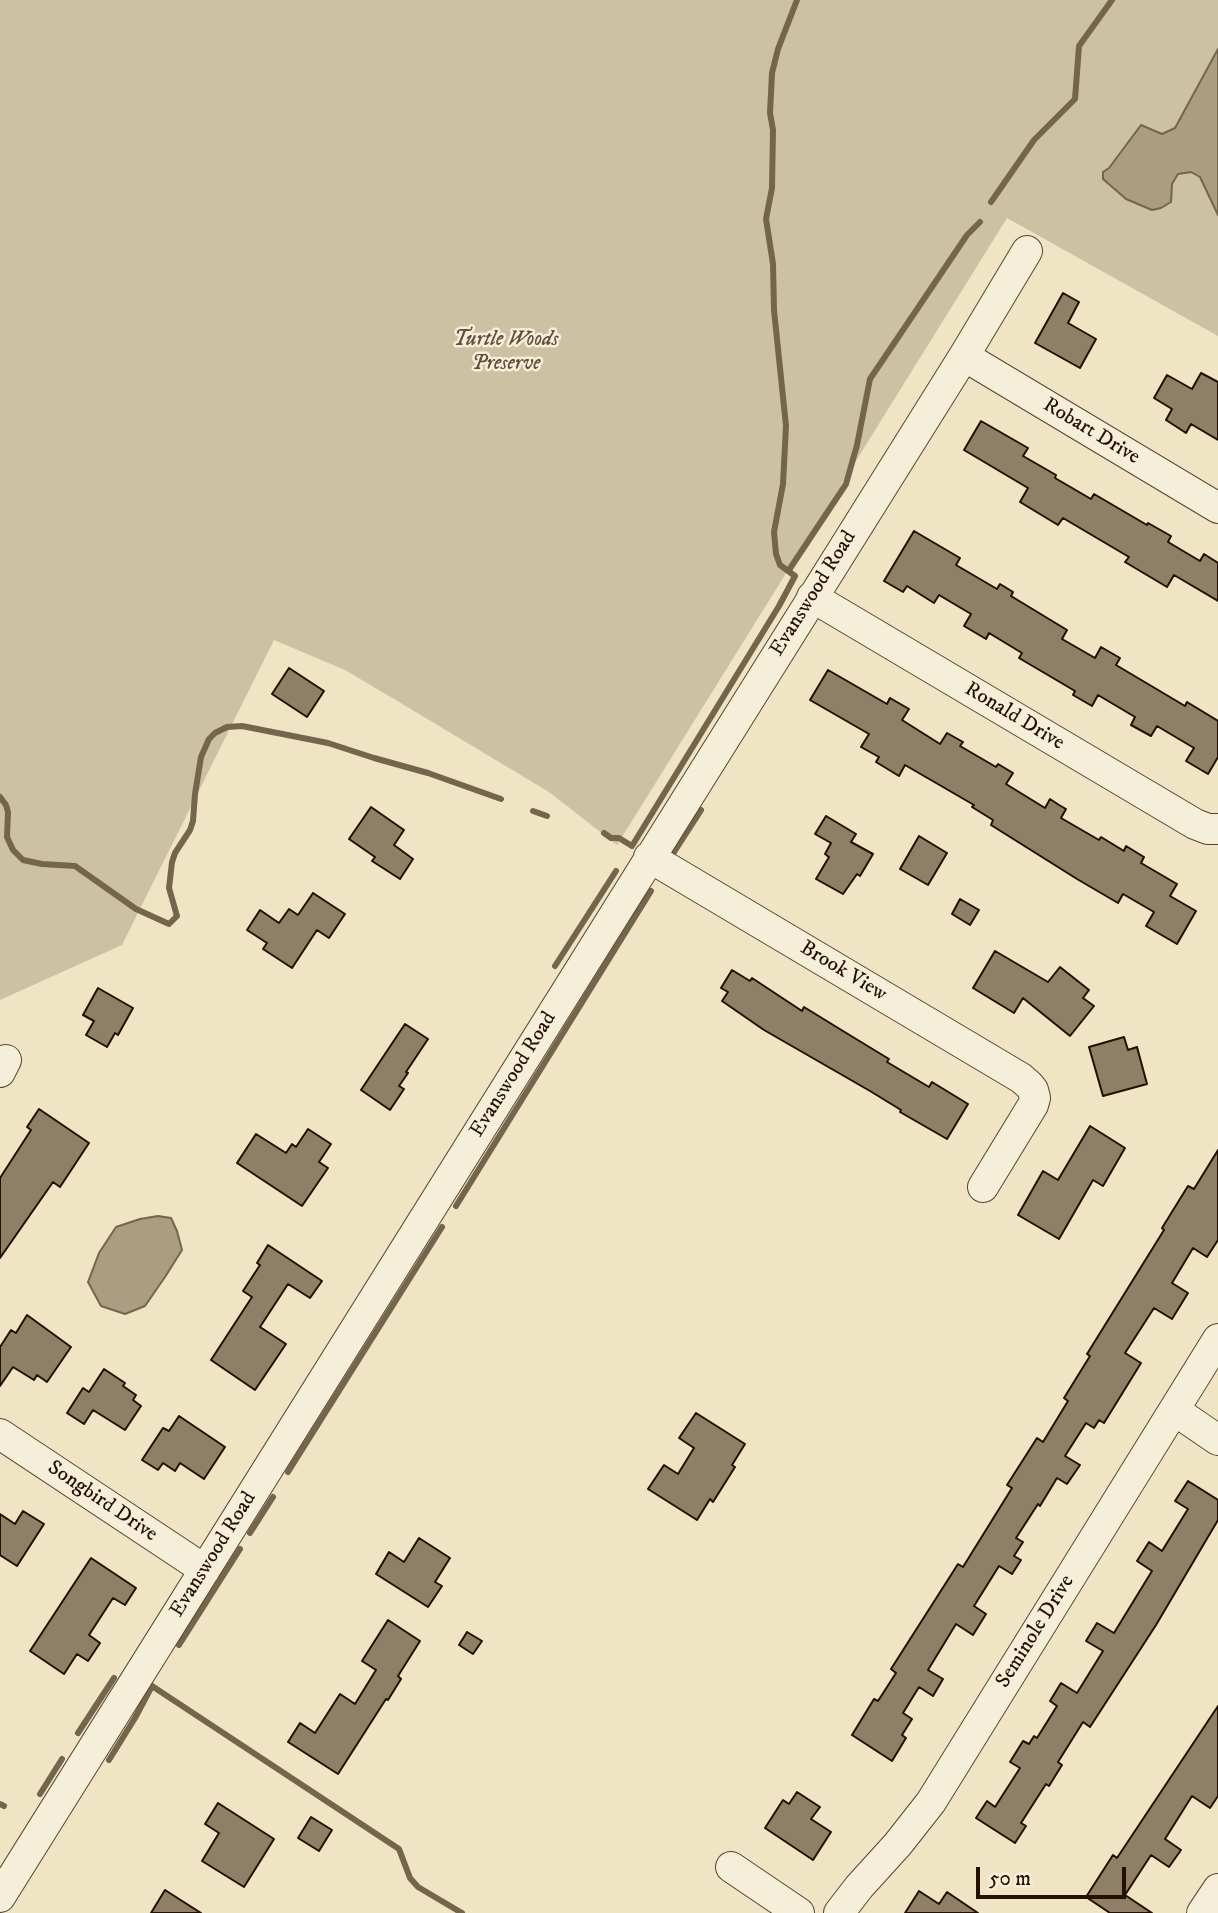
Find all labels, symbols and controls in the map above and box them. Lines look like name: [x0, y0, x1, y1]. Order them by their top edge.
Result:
park label: Turtle Woods Preserve: [454, 328, 558, 378]
street label: Robart Drive: [1038, 393, 1144, 471]
street label: Evanswood Road: [765, 527, 863, 661]
street label: Ronald Drive: [959, 677, 1069, 757]
street label: Brook View: [795, 936, 891, 1008]
street label: Evanswood Road: [465, 1008, 563, 1142]
street label: Songbird Drive: [42, 1456, 162, 1548]
street label: Evanswood Road: [165, 1488, 263, 1622]
street label: Seminole Drive: [991, 1571, 1081, 1693]
scale bar: [980, 1854, 1130, 1898]
text: 50 m: [989, 1866, 1031, 1892]

